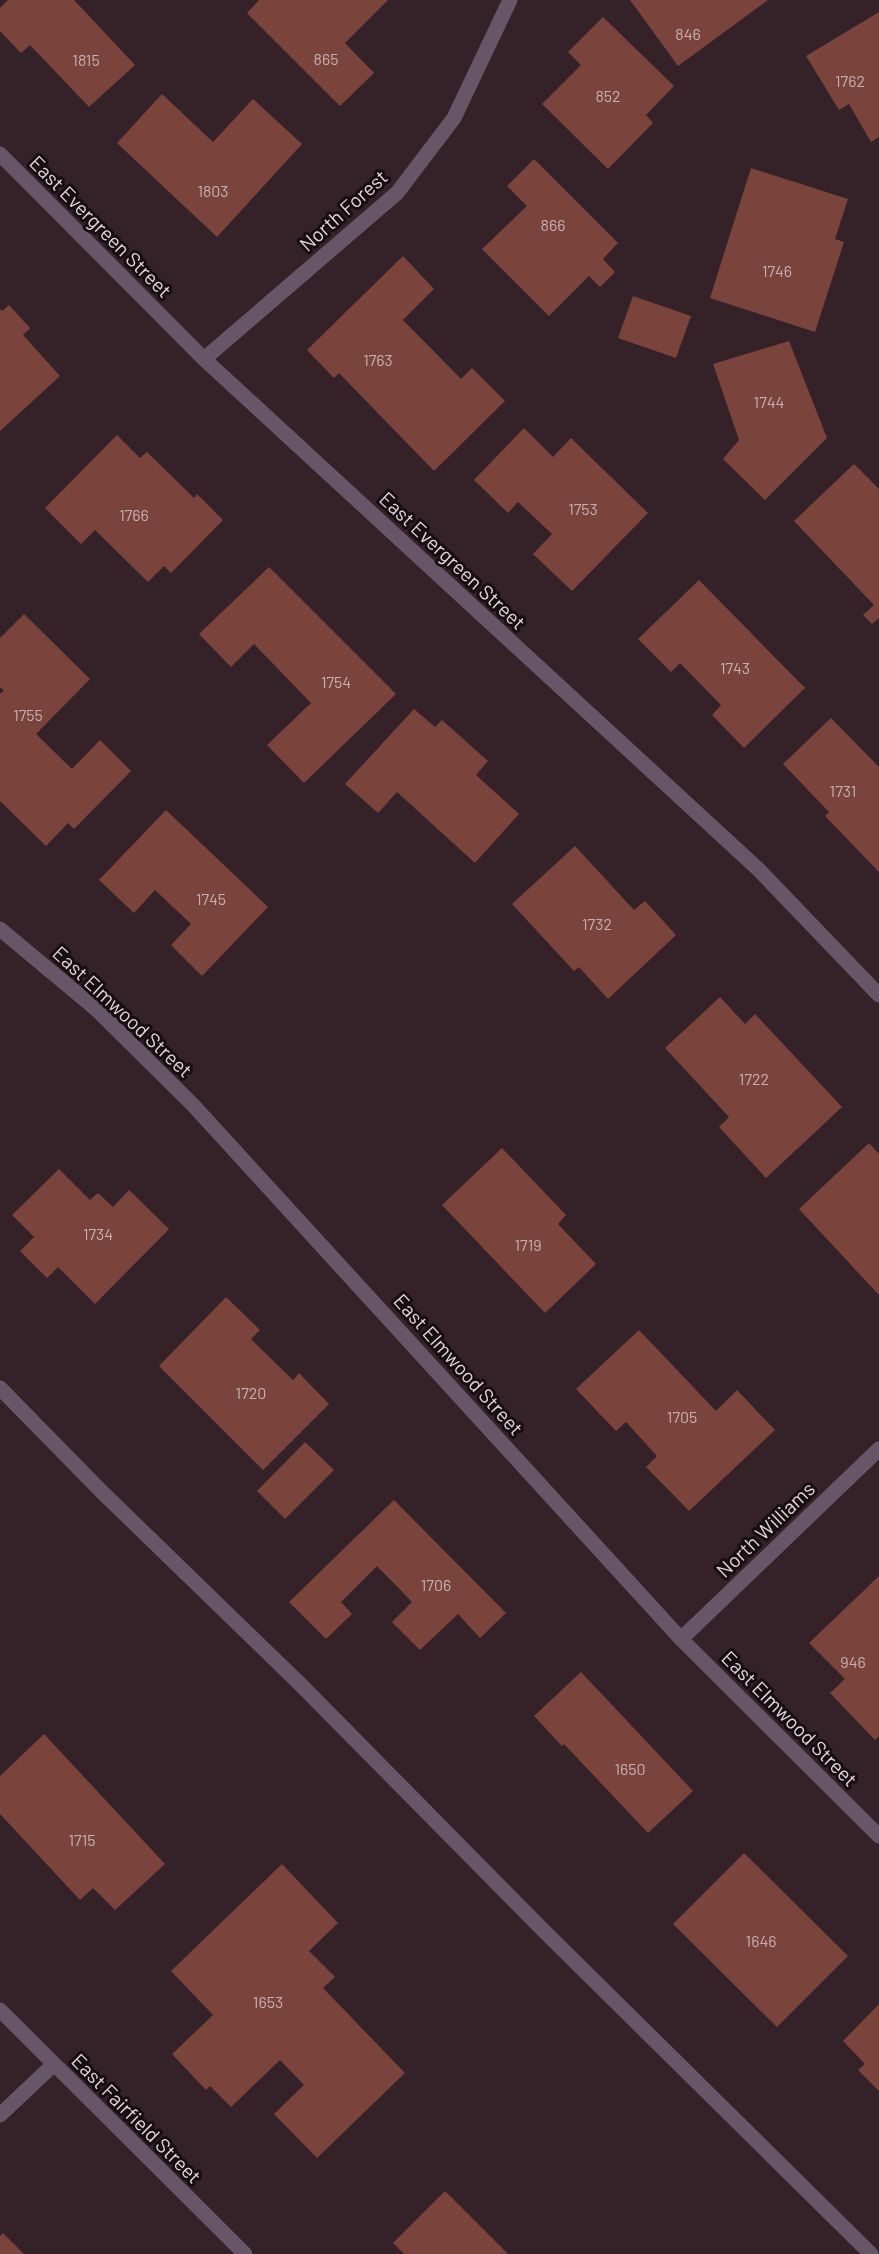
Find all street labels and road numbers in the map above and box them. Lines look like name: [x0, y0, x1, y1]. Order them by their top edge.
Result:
street label: East Evergreen Street: [25, 150, 177, 302]
street label: North Forest: [294, 164, 392, 256]
street label: East Evergreen Street: [375, 486, 531, 634]
street label: East Elmwood Street: [48, 940, 198, 1082]
street label: East Elmwood Street: [389, 1288, 529, 1440]
street label: North Williams: [711, 1476, 819, 1582]
street label: East Elmwood Street: [717, 1645, 863, 1791]
street label: East Fairfield Street: [67, 2048, 207, 2188]

